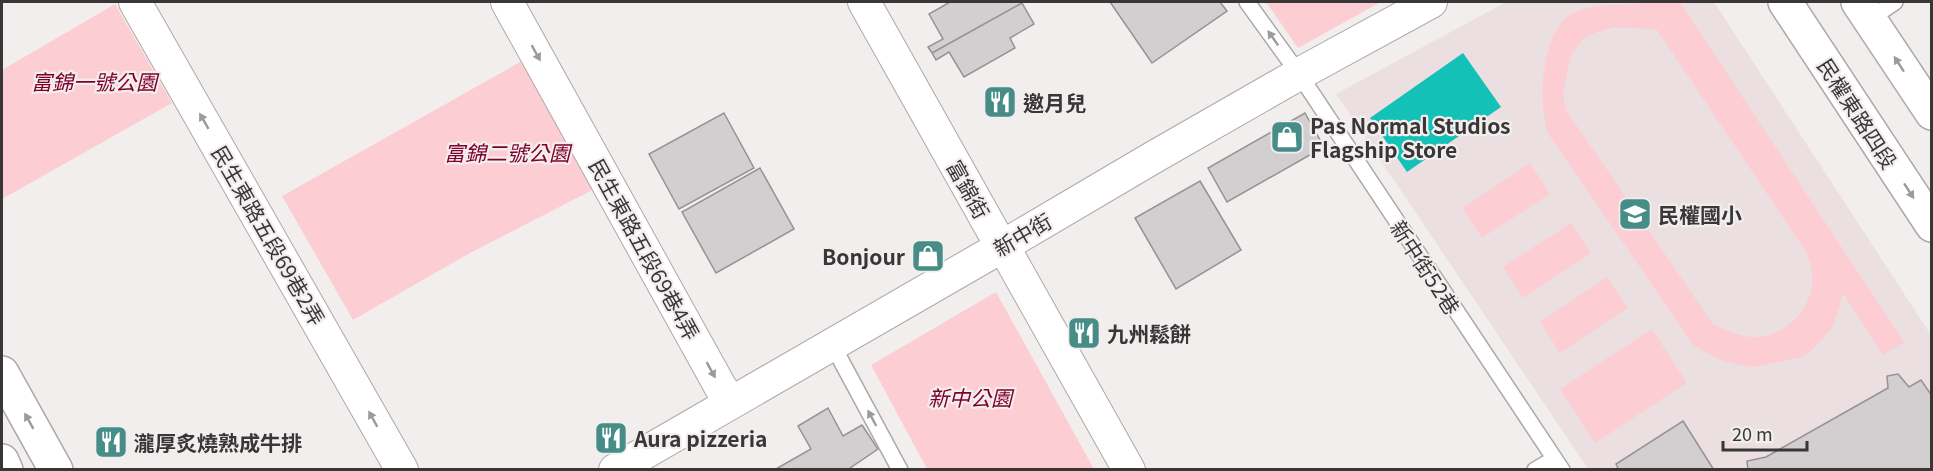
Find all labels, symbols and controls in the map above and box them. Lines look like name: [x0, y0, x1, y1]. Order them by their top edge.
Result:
one-way arrow: [1268, 30, 1279, 46]
one-way arrow: [530, 45, 541, 61]
street label: 民權東路四段: [1811, 52, 1905, 174]
one-way arrow: [1894, 56, 1905, 72]
park label: 富錦一號公園: [31, 66, 160, 96]
restaurant icon: 邀月兒: [982, 84, 1018, 120]
place label: 邀月兒: [1023, 87, 1086, 117]
place label: Pas Normal Studios Flagship Store: [1310, 110, 1511, 164]
one-way arrow: [199, 112, 209, 129]
shop icon: Pas Normal Studios Flagship Store: [1269, 119, 1305, 155]
park label: 富錦二號公園: [444, 137, 573, 167]
street label: 民生東路五段69巷2弄: [205, 140, 333, 330]
street label: 民生東路五段69巷4弄: [583, 153, 707, 345]
street label: 富錦街: [941, 154, 997, 224]
one-way arrow: [1903, 183, 1914, 199]
school or university icon: 民權國小: [1617, 196, 1653, 232]
place label: 民權國小: [1658, 199, 1742, 229]
street label: 新中街: [987, 205, 1057, 263]
street label: 新中街52巷: [1384, 214, 1468, 320]
shop icon: Bonjour: [910, 238, 946, 274]
place label: Bonjour: [822, 241, 906, 271]
restaurant icon: 九州鬆餅: [1066, 315, 1102, 351]
place label: 九州鬆餅: [1107, 318, 1191, 348]
one-way arrow: [706, 362, 717, 378]
park label: 新中公園: [928, 382, 1015, 412]
one-way arrow: [867, 409, 877, 426]
one-way arrow: [368, 410, 378, 427]
one-way arrow: [24, 413, 34, 430]
scale bar: [1723, 414, 1807, 452]
restaurant icon: Aura pizzeria: [593, 420, 629, 456]
text: 20 m: [1732, 420, 1773, 446]
place label: Aura pizzeria: [633, 423, 767, 453]
restaurant icon: 瀧厚炙燒熟成牛排: [93, 424, 129, 460]
place label: 瀧厚炙燒熟成牛排: [134, 427, 302, 457]

